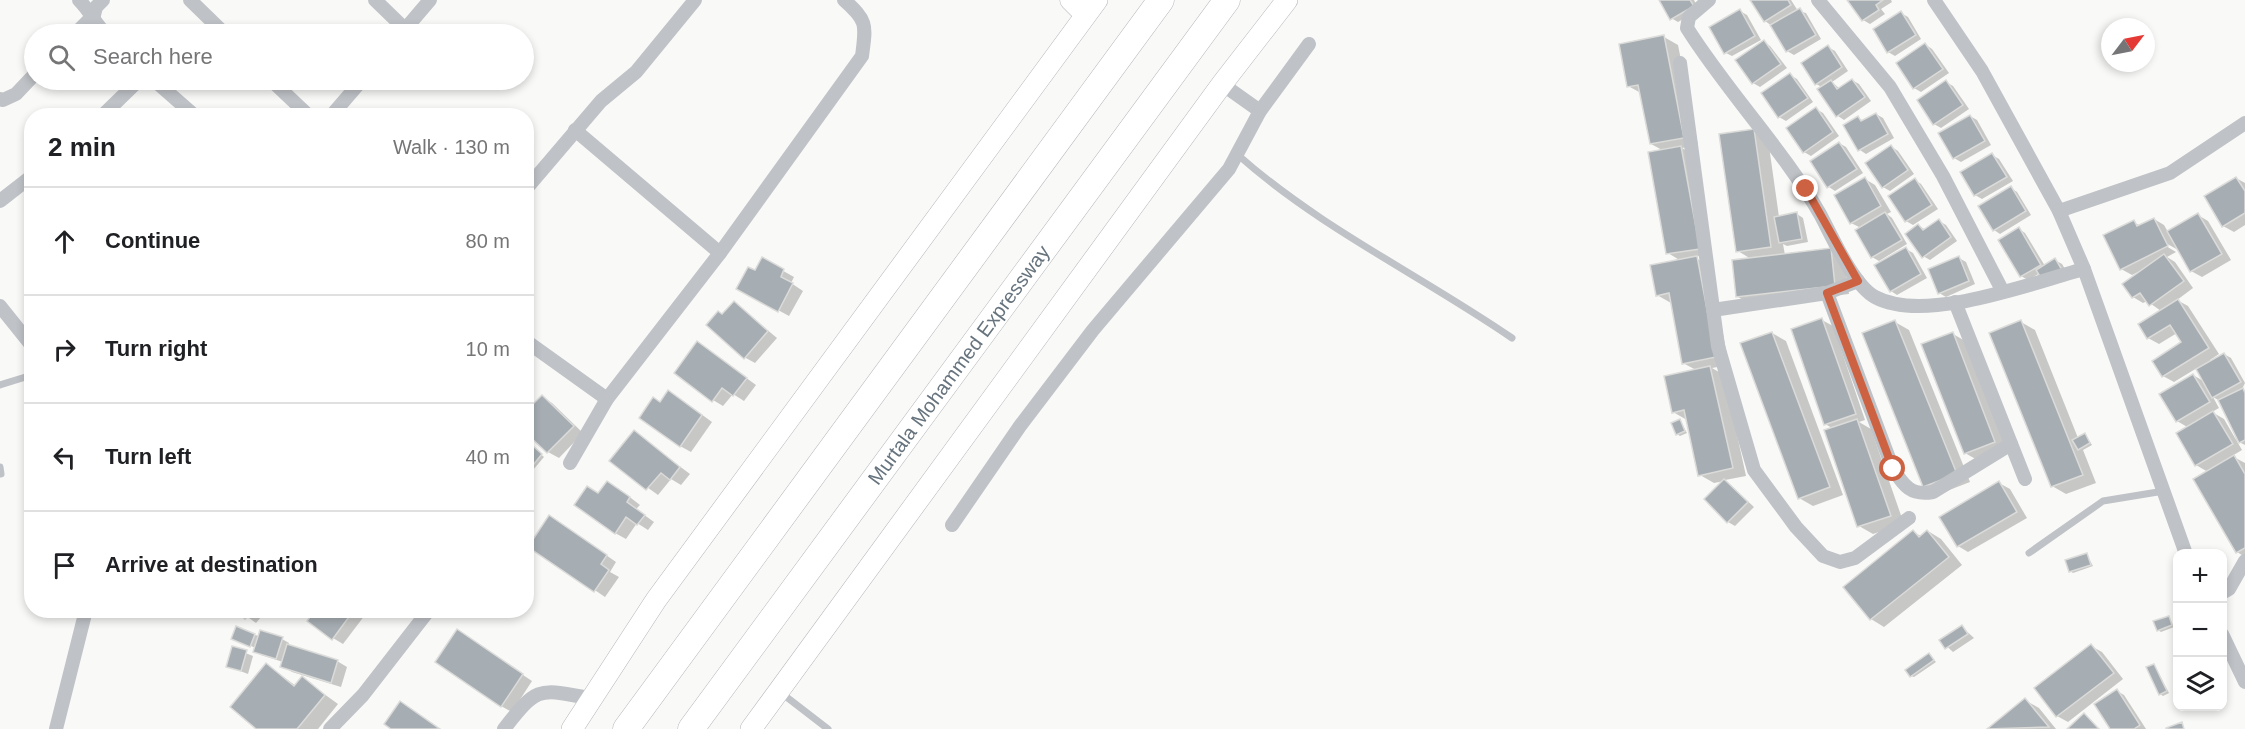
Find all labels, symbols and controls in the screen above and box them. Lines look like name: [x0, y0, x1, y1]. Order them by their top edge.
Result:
north arrow: [2101, 18, 2155, 72]
search box: [24, 24, 534, 90]
icon: search: [45, 41, 78, 74]
text: Search here: [93, 44, 213, 69]
text: 2 min: [48, 132, 116, 162]
text: Walk · 130 m: [393, 136, 510, 158]
route end: [1792, 175, 1818, 201]
icon: ahead: [48, 225, 81, 258]
text: Continue: [105, 228, 200, 253]
text: 80 m: [466, 230, 510, 252]
street label: Murtala Mohammed Expressway: [864, 241, 1054, 489]
icon: right: [48, 333, 81, 366]
text: Turn right: [105, 336, 207, 361]
text: 10 m: [466, 338, 510, 360]
icon: left: [48, 441, 81, 474]
text: Turn left: [105, 444, 191, 469]
text: 40 m: [466, 446, 510, 468]
route start: [1879, 455, 1905, 481]
icon: arrive: [48, 549, 81, 582]
map controls: [2173, 549, 2227, 711]
button: +: [2173, 549, 2227, 603]
text: Arrive at destination: [105, 552, 318, 577]
button: −: [2173, 603, 2227, 657]
button: layers: [2173, 657, 2227, 711]

